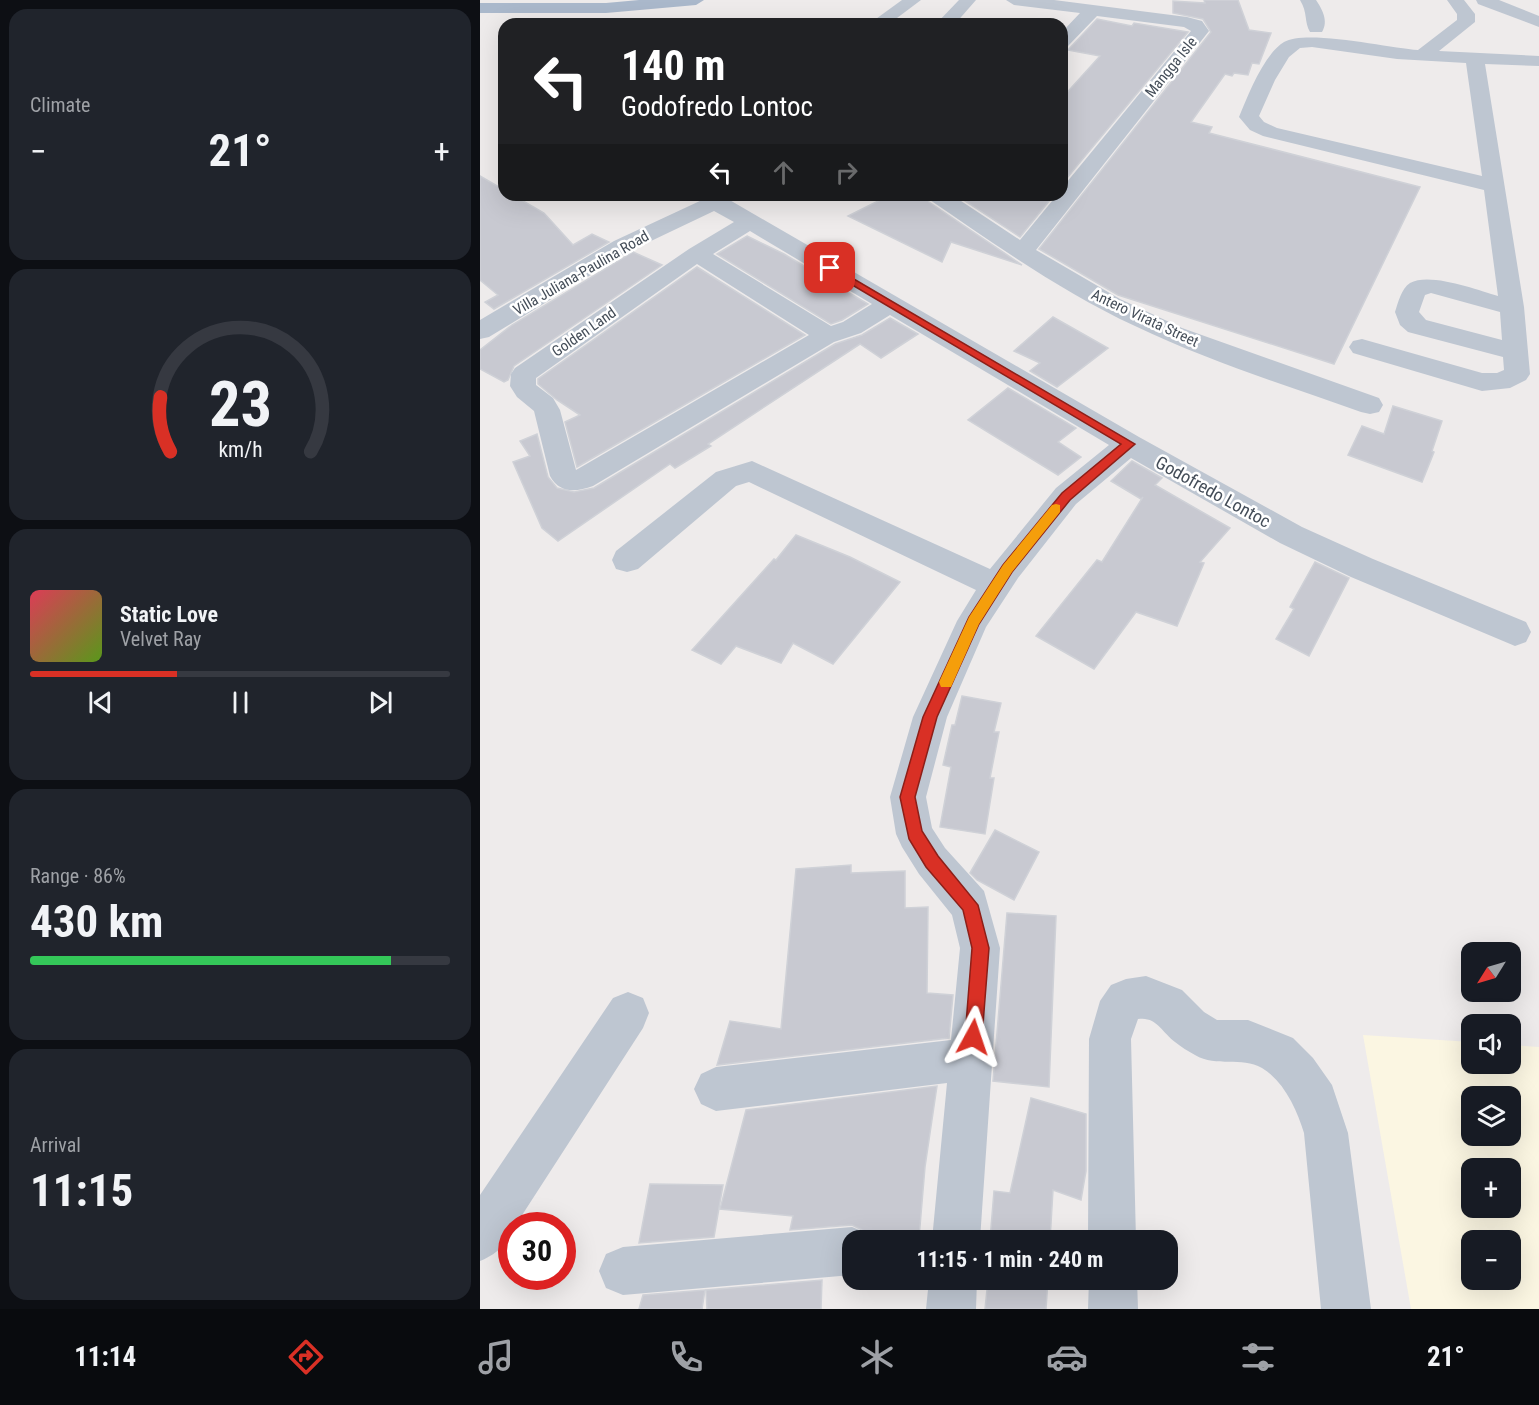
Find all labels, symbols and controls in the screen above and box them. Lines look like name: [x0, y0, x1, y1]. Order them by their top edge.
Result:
street label: Mangga Isle: [1141, 33, 1201, 101]
text: 140 m: [621, 41, 726, 90]
icon: left: [522, 42, 600, 120]
text: Godofredo Lontoc: [621, 91, 813, 123]
text: Climate: [30, 93, 90, 117]
text: 21°: [209, 124, 272, 177]
text: −: [30, 132, 47, 171]
text: +: [434, 132, 450, 171]
icon: left: [704, 156, 737, 189]
icon: ahead: [767, 156, 800, 189]
icon: right: [830, 156, 863, 189]
street label: Villa Juliana-Paulina Road: [510, 227, 652, 319]
pin: [804, 242, 855, 293]
icon: arrive: [813, 251, 846, 284]
street label: Antero Virata Street: [1088, 285, 1202, 351]
street label: Golden Land: [549, 303, 619, 361]
text: 23: [208, 368, 272, 441]
text: km/h: [218, 437, 262, 462]
street label: Godofredo Lontoc: [1152, 451, 1274, 532]
text: Static Love: [120, 602, 218, 627]
text: Velvet Ray: [120, 627, 201, 651]
icon: previous: [84, 686, 117, 719]
icon: pause: [224, 686, 257, 719]
icon: next: [364, 686, 397, 719]
text: Range · 86%: [30, 864, 126, 888]
text: 430 km: [30, 895, 163, 948]
north arrow: [1461, 942, 1521, 1002]
map controls: [1461, 942, 1521, 1290]
position arrow: [941, 1005, 1005, 1069]
button: sound: [1461, 1014, 1521, 1074]
button: layers: [1461, 1086, 1521, 1146]
text: Arrival: [30, 1133, 81, 1157]
button: +: [1461, 1158, 1521, 1218]
text: 11:15: [30, 1164, 133, 1217]
speed limit sign: 30: [498, 1212, 576, 1290]
button: −: [1461, 1230, 1521, 1290]
text: 11:15 · 1 min · 240 m: [917, 1247, 1103, 1272]
icon: directions: [285, 1336, 327, 1378]
icon: music: [475, 1336, 517, 1378]
icon: phone: [665, 1336, 707, 1378]
icon: climate: [856, 1336, 898, 1378]
icon: car: [1046, 1336, 1088, 1378]
icon: filters: [1237, 1336, 1279, 1378]
text: 11:14: [74, 1341, 136, 1373]
text: 21°: [1427, 1341, 1465, 1373]

